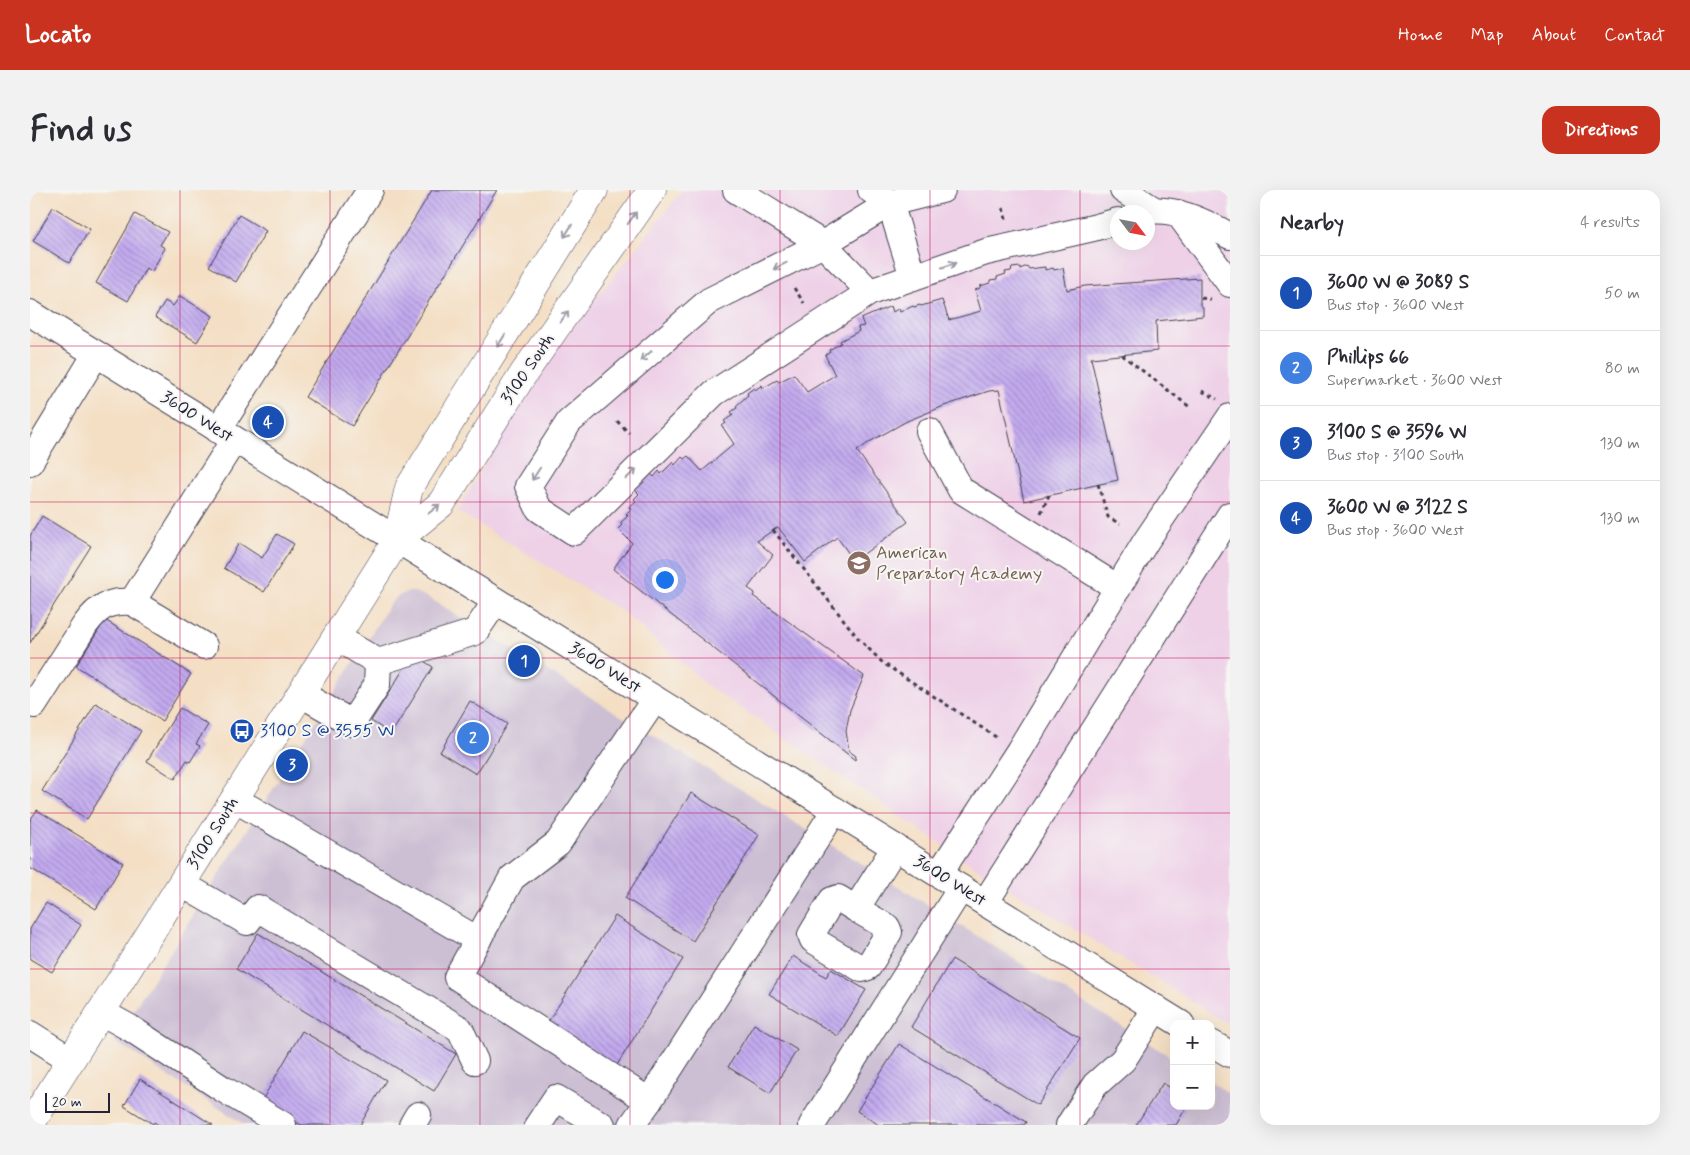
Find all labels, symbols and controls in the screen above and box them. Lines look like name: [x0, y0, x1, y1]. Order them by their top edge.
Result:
text: Locato: [25, 20, 91, 51]
text: Home: [1398, 23, 1443, 47]
text: Map: [1471, 23, 1504, 47]
text: About: [1532, 23, 1576, 47]
text: Contact: [1604, 23, 1665, 47]
button: Directions: [1542, 106, 1660, 154]
text: Find us: [30, 107, 132, 153]
north arrow: [1110, 205, 1155, 250]
text: Nearby: [1280, 209, 1344, 237]
one-way arrow: [627, 211, 637, 225]
text: 4 results: [1580, 212, 1640, 233]
one-way arrow: [563, 224, 573, 238]
one-way arrow: [941, 260, 956, 269]
one-way arrow: [773, 262, 788, 271]
text: 3600 W @ 3089 S: [1327, 270, 1469, 295]
text: 1: [1292, 283, 1300, 304]
text: 50 m: [1604, 283, 1640, 304]
text: Bus stop · 3600 West: [1327, 295, 1464, 316]
one-way arrow: [559, 310, 569, 324]
street label: 3100 South: [495, 329, 561, 409]
one-way arrow: [495, 333, 505, 347]
text: Phillips 66: [1327, 345, 1409, 370]
one-way arrow: [640, 350, 653, 361]
text: 2: [1292, 358, 1300, 379]
text: 80 m: [1605, 358, 1640, 379]
text: Supermarket · 3600 West: [1327, 370, 1502, 391]
street label: 3600 West: [156, 385, 238, 449]
pin: 4: [252, 403, 284, 441]
text: 3100 S @ 3596 W: [1327, 420, 1466, 445]
text: 3: [1292, 433, 1300, 454]
text: 130 m: [1599, 433, 1640, 454]
text: Bus stop · 3100 South: [1327, 445, 1464, 466]
one-way arrow: [531, 466, 541, 480]
one-way arrow: [624, 468, 637, 480]
text: 3600 W @ 3122 S: [1327, 495, 1468, 520]
one-way arrow: [427, 504, 440, 515]
text: 4: [1291, 508, 1301, 529]
text: 130 m: [1599, 508, 1640, 529]
text: Bus stop · 3600 West: [1327, 520, 1464, 541]
place label: American Preparatory Academy: [876, 541, 1042, 586]
school or university icon: American Preparatory Academy: [846, 550, 872, 576]
your location: [652, 567, 678, 593]
street label: 3600 West: [564, 636, 646, 700]
pin: 1: [508, 642, 540, 680]
bus stop icon: 3100 S @ 3555 W: [229, 718, 255, 744]
place label: 3100 S @ 3555 W: [260, 719, 394, 743]
pin: 2: [457, 719, 489, 757]
pin: 3: [276, 746, 308, 784]
street label: 3100 South: [181, 792, 245, 874]
street label: 3600 West: [909, 849, 991, 913]
map controls: [1170, 1020, 1215, 1110]
button: +: [1170, 1020, 1215, 1065]
button: −: [1170, 1065, 1215, 1110]
scale bar: [45, 1090, 110, 1113]
text: 20 m: [52, 1093, 82, 1111]

